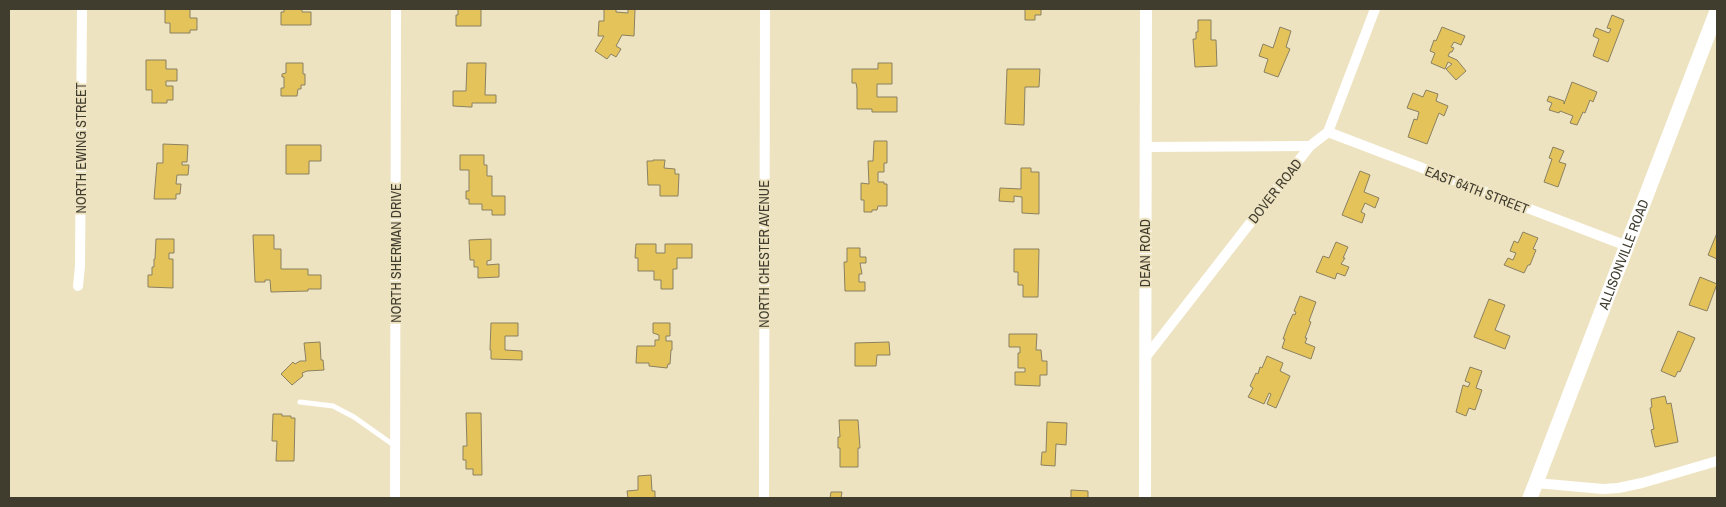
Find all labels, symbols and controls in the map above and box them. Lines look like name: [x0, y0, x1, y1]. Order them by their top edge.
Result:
street label: NORTH EWING STREET: [72, 82, 90, 214]
street label: DOVER ROAD: [1244, 155, 1306, 227]
street label: EAST 64TH STREET: [1423, 162, 1531, 218]
street label: NORTH CHESTER AVENUE: [755, 180, 773, 328]
street label: NORTH SHERMAN DRIVE: [387, 183, 405, 323]
street label: ALLISONVILLE ROAD: [1594, 197, 1653, 313]
street label: DEAN ROAD: [1136, 219, 1154, 287]

